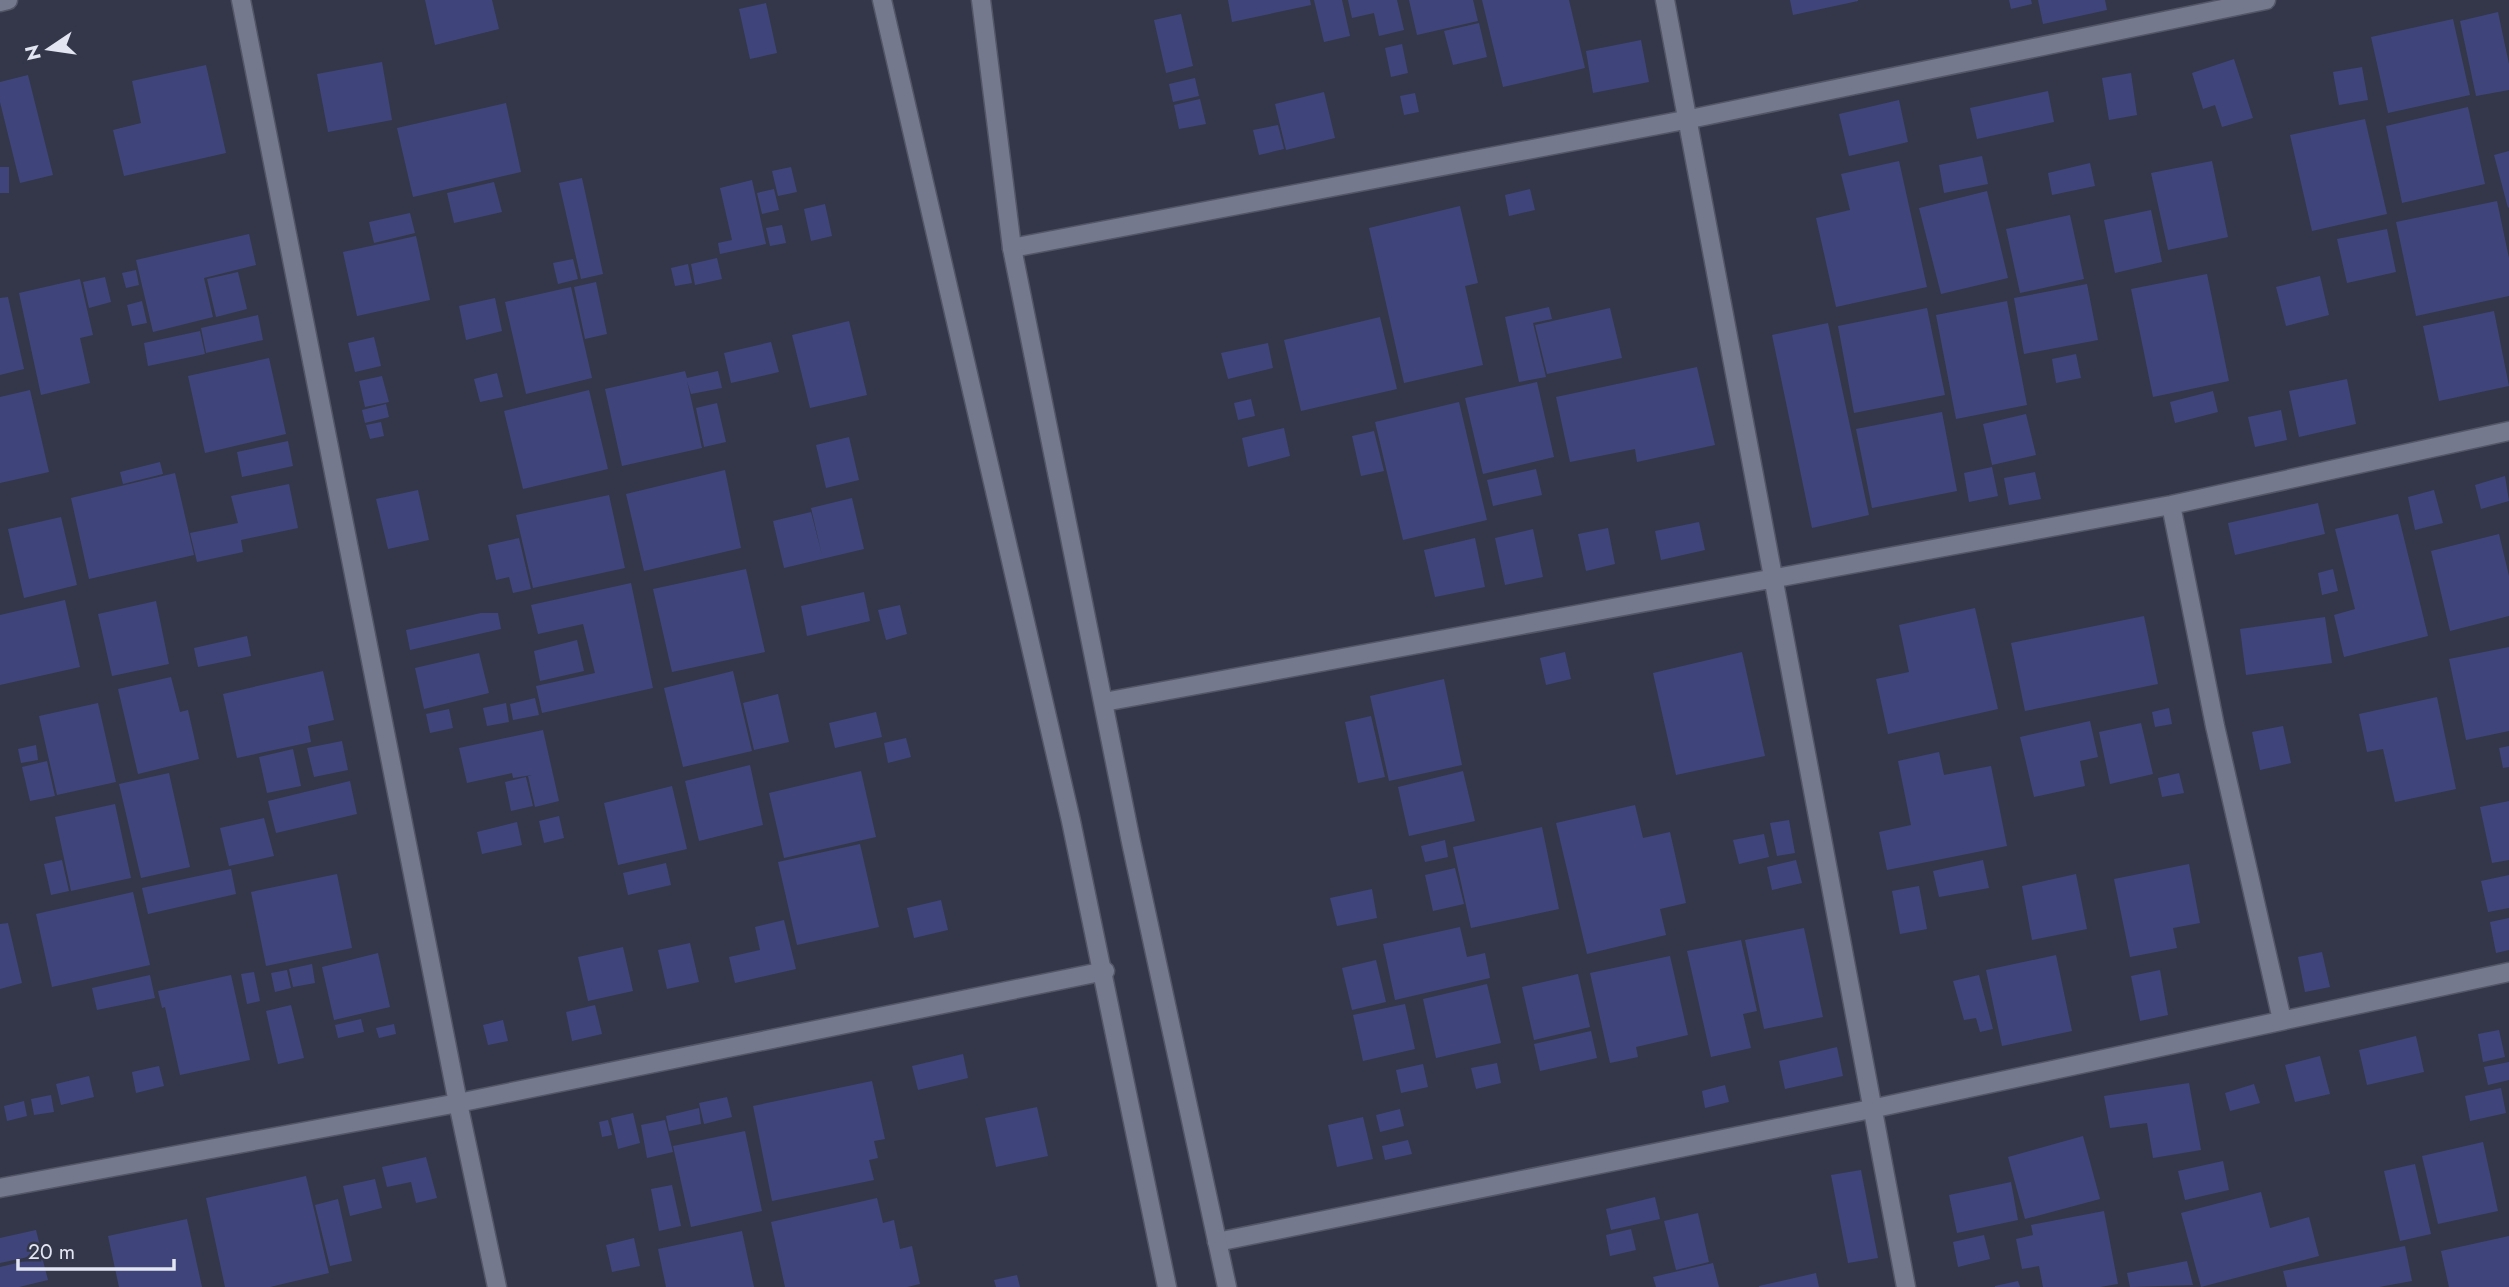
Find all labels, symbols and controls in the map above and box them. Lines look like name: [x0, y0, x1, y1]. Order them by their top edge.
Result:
north arrow: [14, 14, 84, 84]
text: N: [18, 42, 48, 63]
scale bar: [18, 1228, 173, 1272]
text: 20 m: [28, 1237, 75, 1267]

